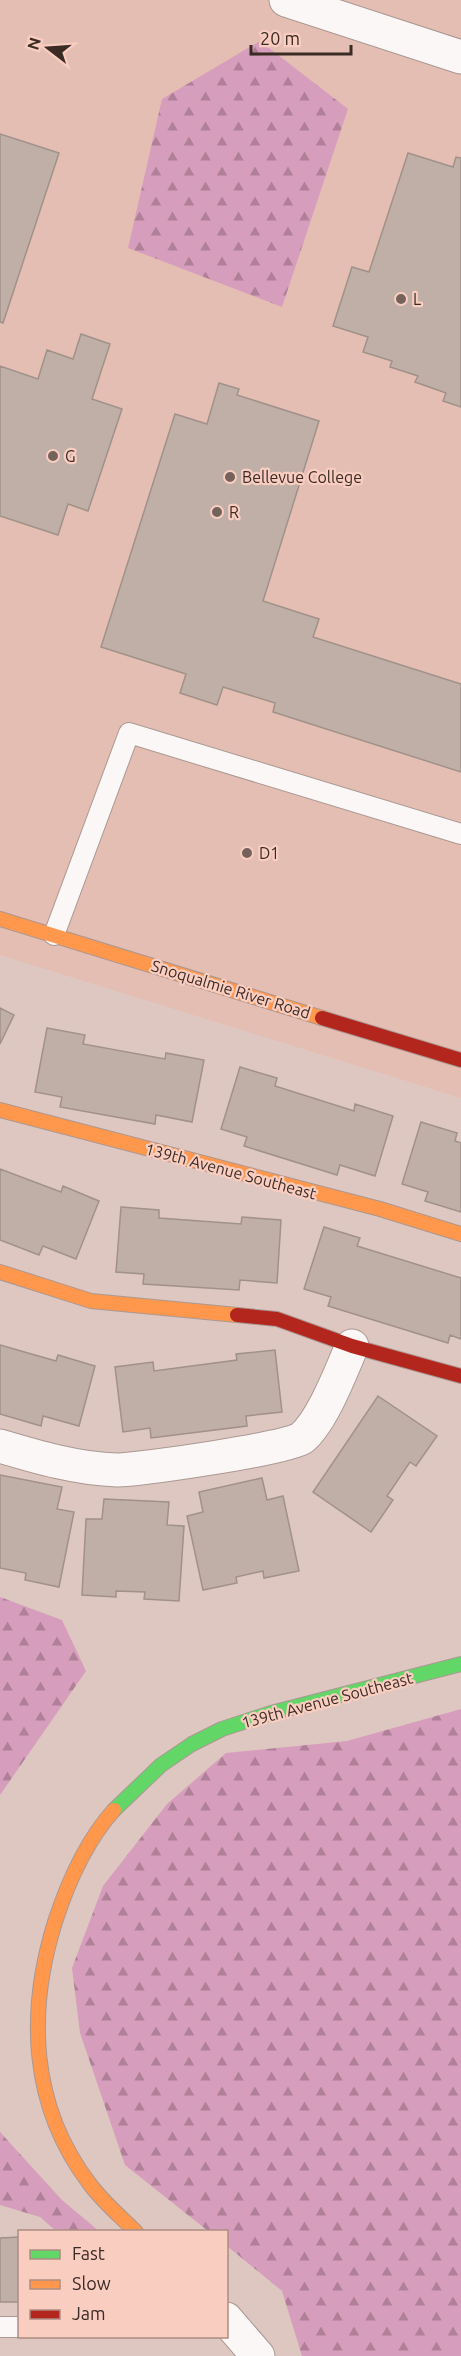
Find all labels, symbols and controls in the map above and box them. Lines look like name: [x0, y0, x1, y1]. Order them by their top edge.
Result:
north arrow: [18, 18, 78, 78]
scale bar: [251, 18, 352, 56]
text: 20 m: [260, 28, 300, 48]
text: N: [23, 35, 44, 52]
place label: L: [413, 290, 421, 308]
marker: L: [394, 292, 408, 306]
place label: G: [65, 447, 76, 465]
marker: G: [46, 449, 60, 463]
place label: Bellevue College: [242, 468, 362, 486]
marker: Bellevue College: [223, 470, 237, 484]
place label: R: [229, 503, 239, 521]
marker: R: [210, 505, 224, 519]
place label: D1: [259, 844, 279, 862]
marker: D1: [240, 846, 254, 860]
street label: Snoqualmie River Road: [149, 956, 313, 1022]
street label: 139th Avenue Southeast: [144, 1139, 319, 1203]
street label: 139th Avenue Southeast: [240, 1668, 415, 1732]
legend: [18, 2230, 228, 2338]
text: Fast: [72, 2243, 105, 2263]
text: Slow: [72, 2273, 111, 2293]
text: Jam: [72, 2303, 106, 2323]

